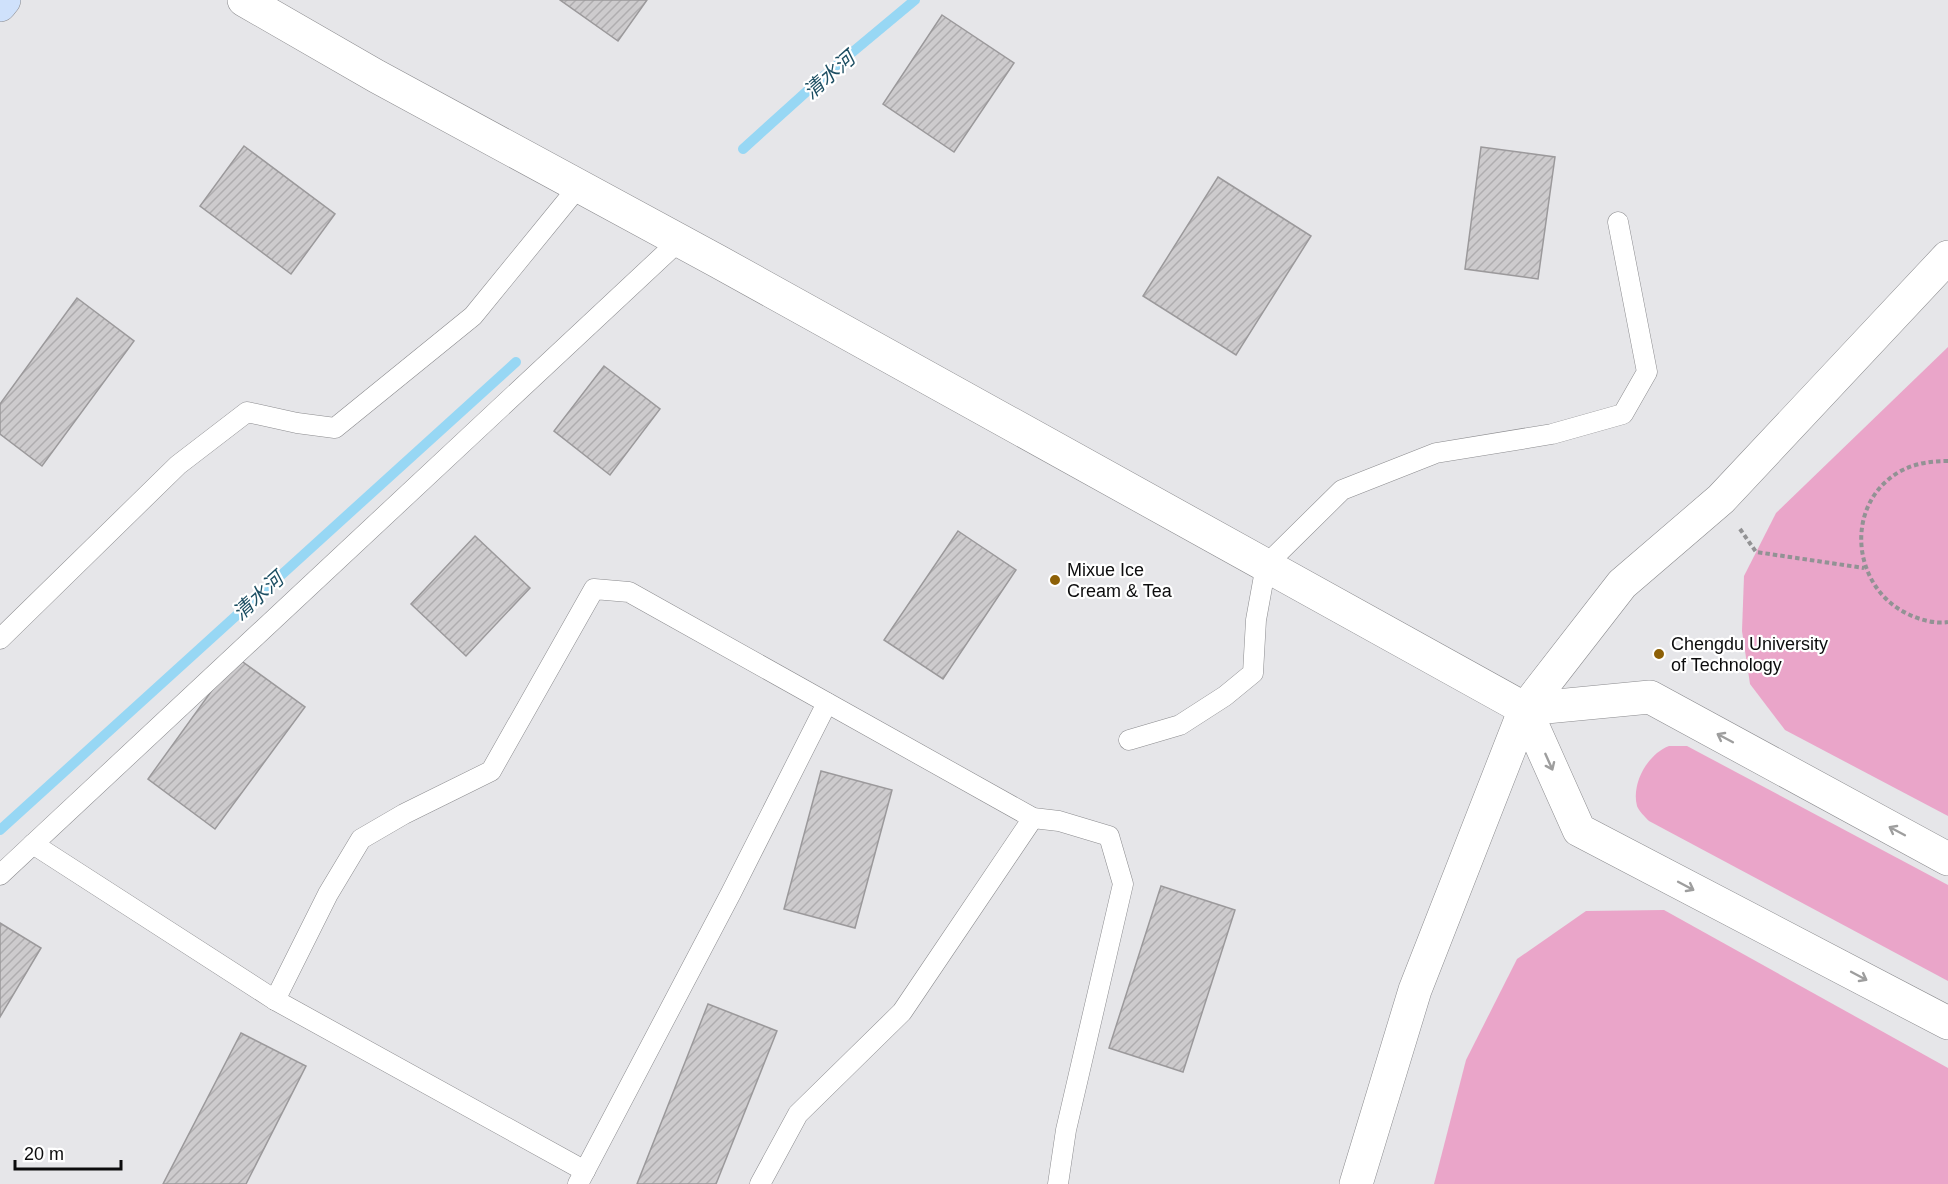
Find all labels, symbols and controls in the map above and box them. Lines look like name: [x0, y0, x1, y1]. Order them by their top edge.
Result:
water label: 清水河: [799, 44, 862, 103]
place label: Mixue Ice Cream & Tea: [1067, 560, 1173, 601]
water label: 清水河: [228, 565, 291, 624]
marker: Mixue Ice Cream & Tea: [1048, 573, 1062, 587]
place label: Chengdu University of Technology: [1671, 634, 1828, 675]
marker: Chengdu University of Technology: [1652, 647, 1666, 661]
one-way arrow: [1717, 732, 1734, 744]
one-way arrow: [1544, 753, 1555, 771]
one-way arrow: [1888, 825, 1906, 836]
one-way arrow: [1677, 880, 1694, 892]
one-way arrow: [1850, 971, 1868, 983]
scale bar: [15, 1133, 122, 1171]
text: 20 m: [24, 1144, 64, 1164]

